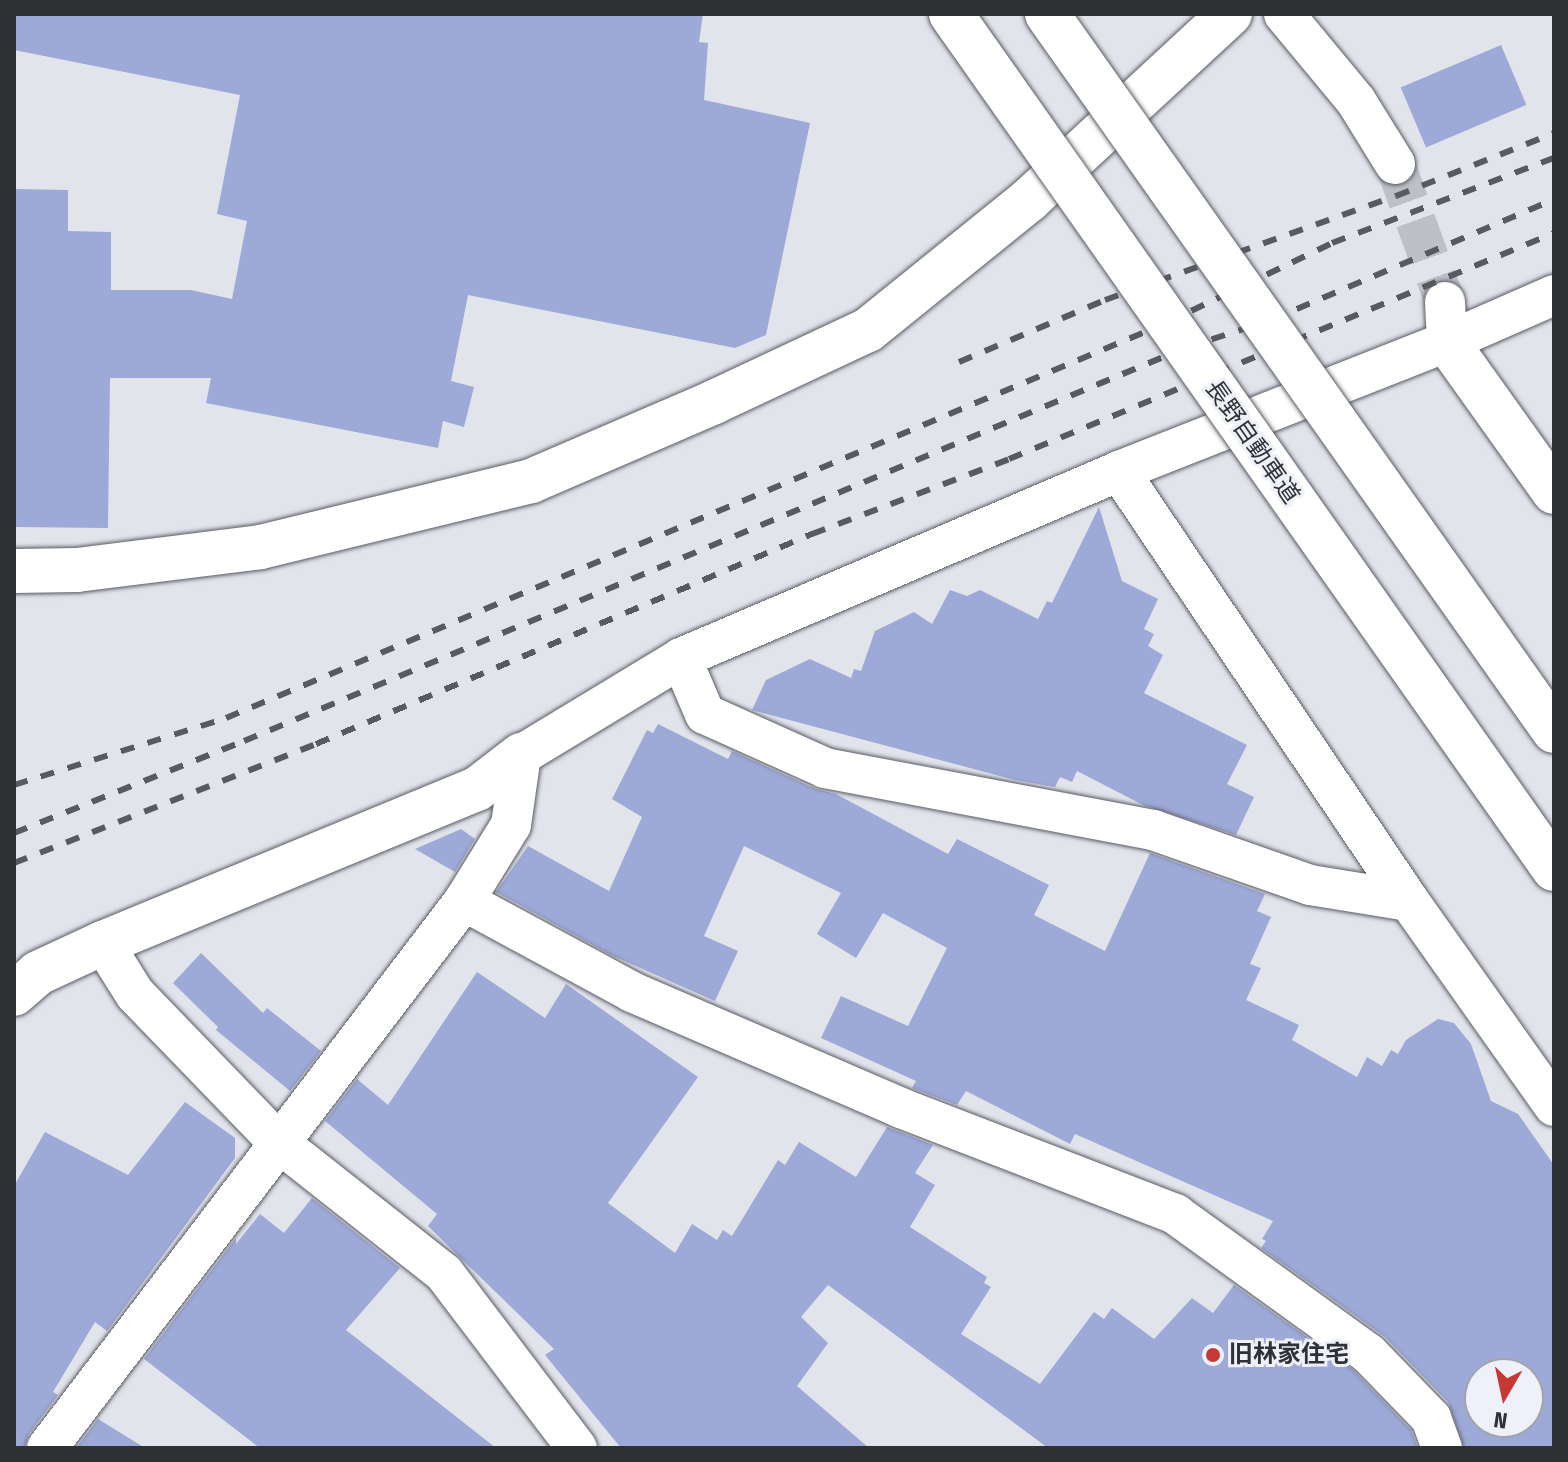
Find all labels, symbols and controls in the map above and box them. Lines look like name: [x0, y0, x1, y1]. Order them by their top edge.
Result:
street label: 長野自動車道: [1199, 375, 1305, 509]
place label: 旧林家住宅: [1229, 1341, 1349, 1369]
marker: 旧林家住宅: [1204, 1346, 1222, 1364]
north arrow: [1464, 1358, 1544, 1438]
text: N: [1492, 1406, 1509, 1435]

